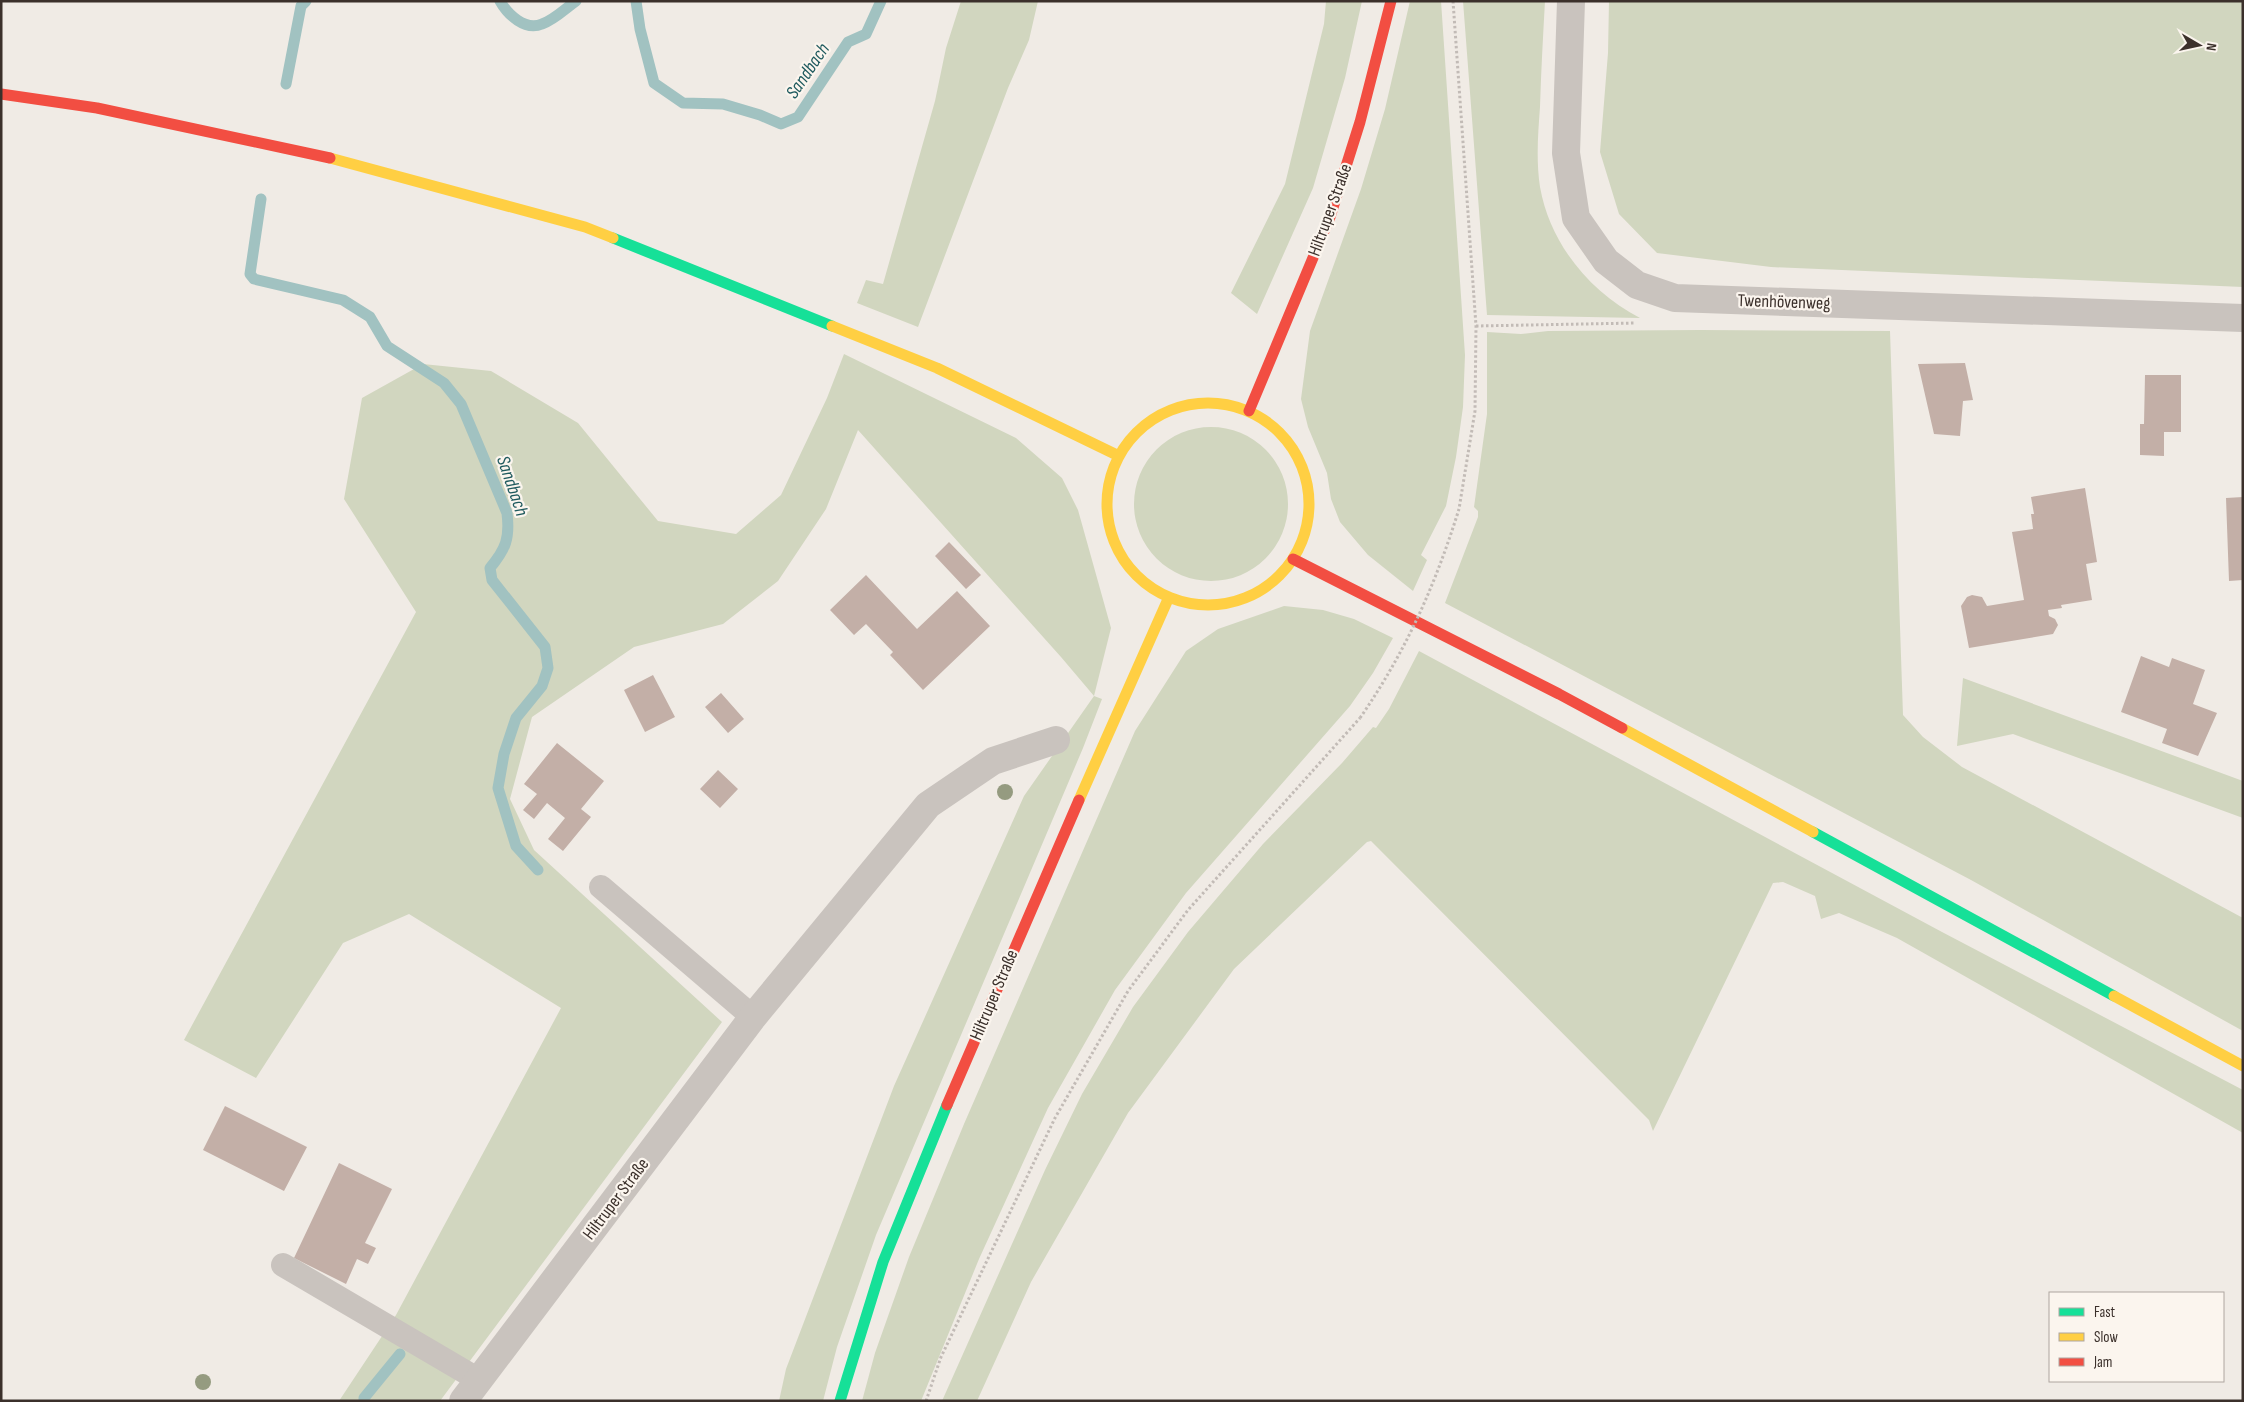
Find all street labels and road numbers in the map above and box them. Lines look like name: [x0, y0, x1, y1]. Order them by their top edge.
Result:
street label: Hiltruper Straße: [1304, 161, 1356, 259]
street label: Twenhövenweg: [1737, 290, 1831, 314]
street label: Hiltruper Straße: [965, 946, 1023, 1044]
street label: Hiltruper Straße: [579, 1154, 653, 1244]

